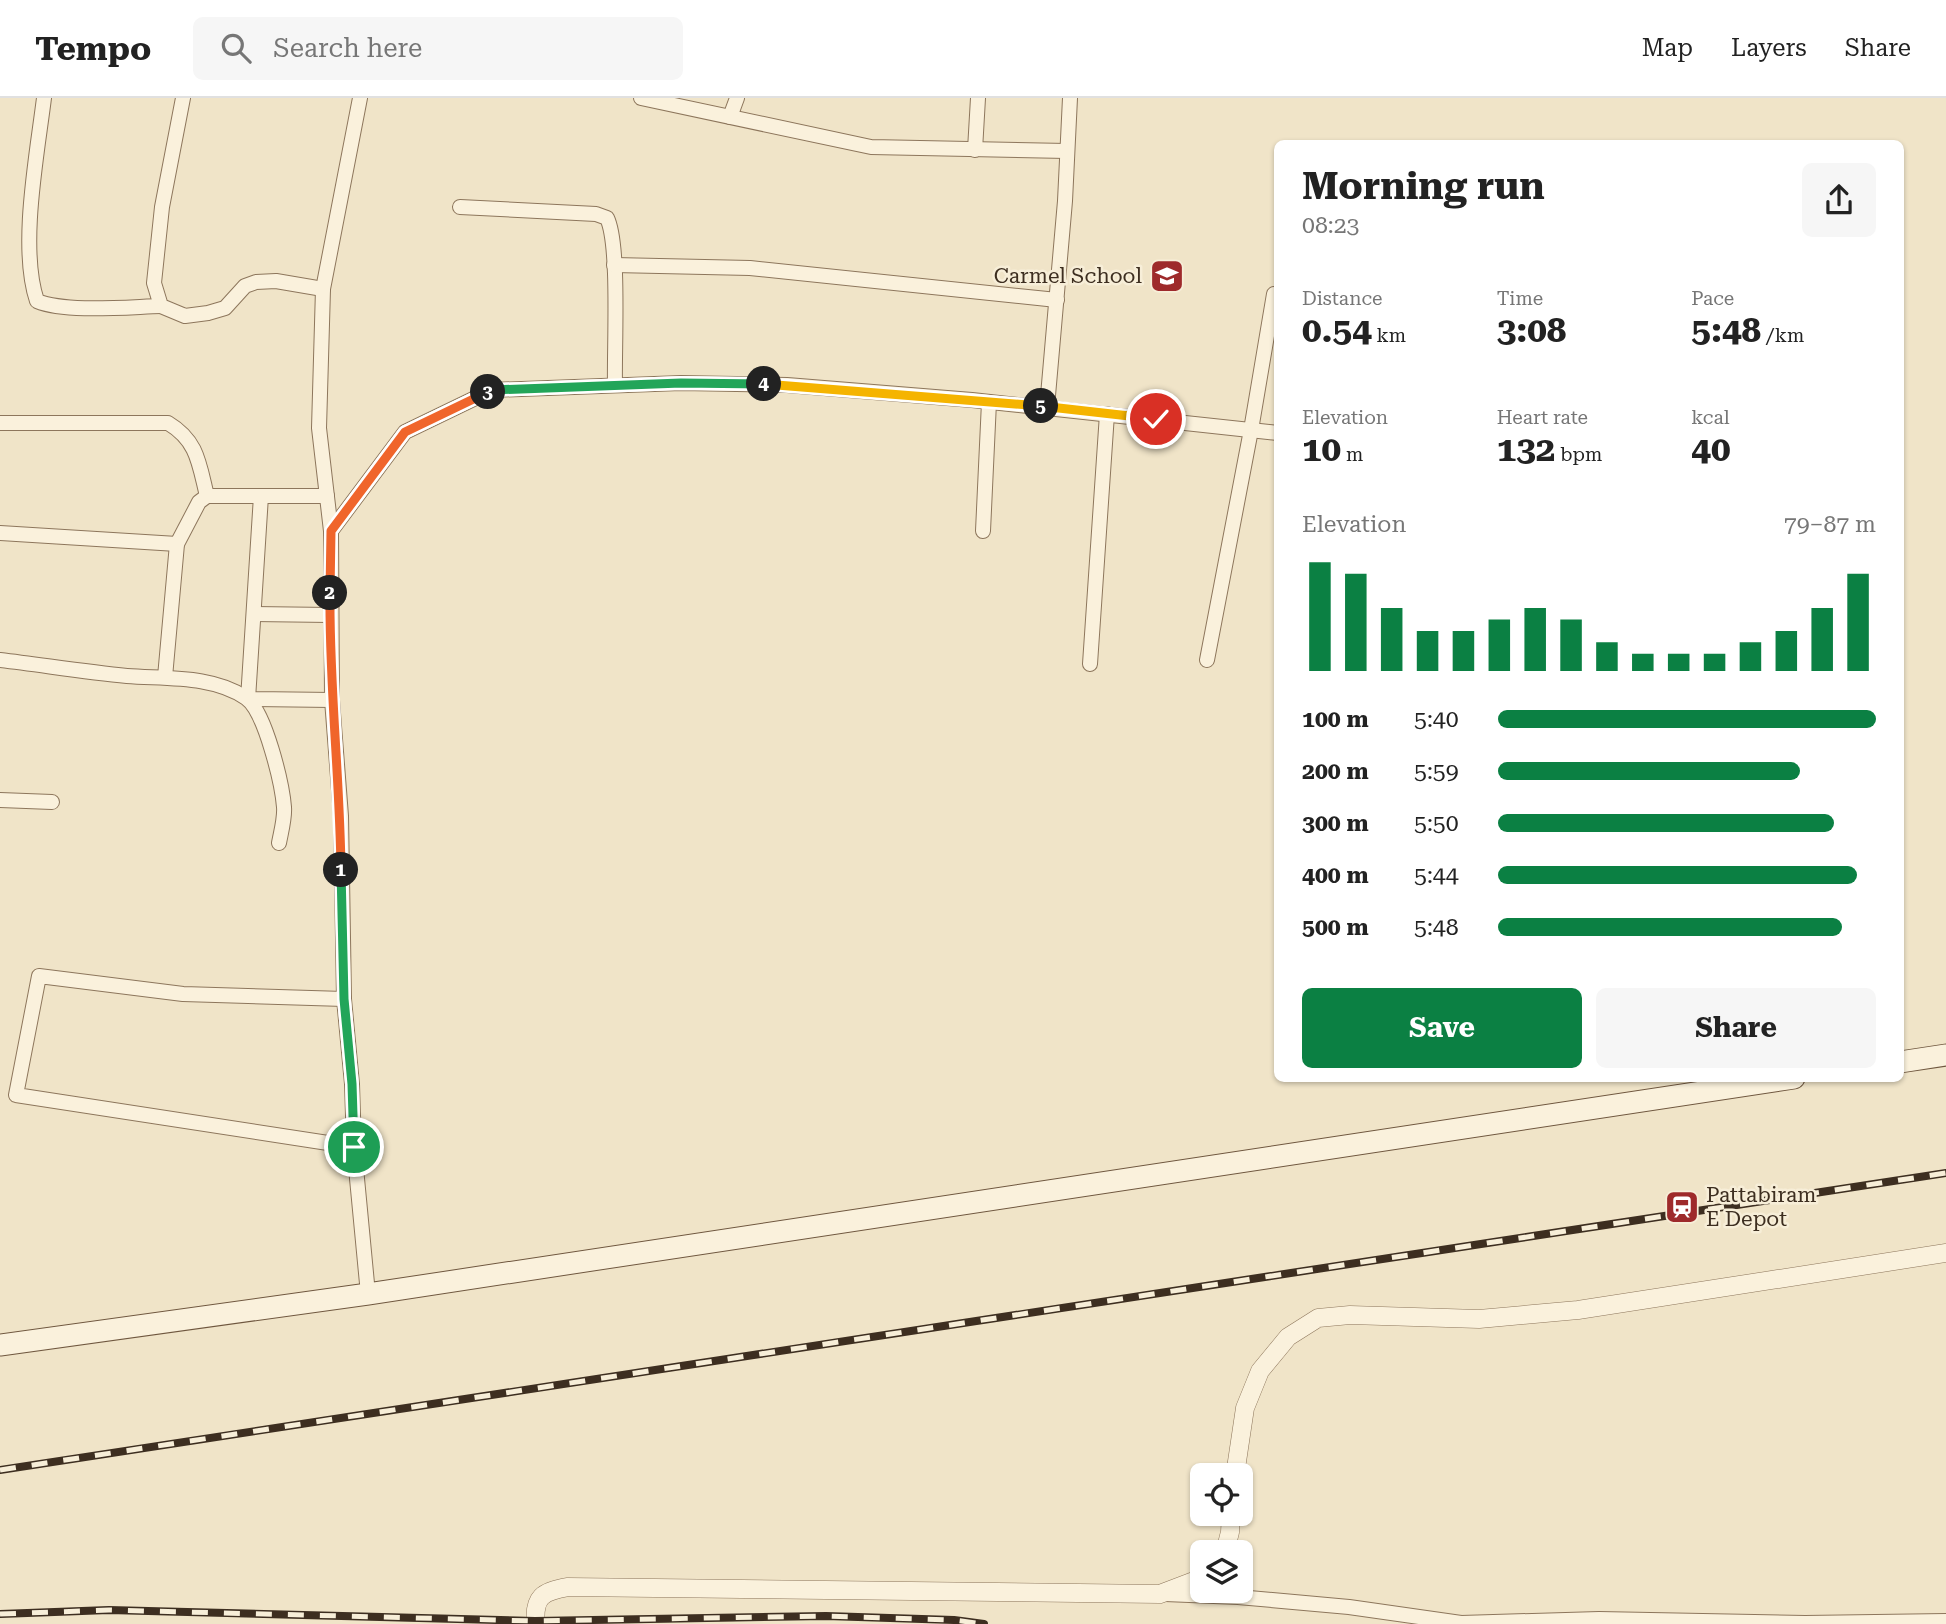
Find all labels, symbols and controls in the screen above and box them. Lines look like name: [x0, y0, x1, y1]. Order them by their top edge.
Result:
search box: [193, 17, 683, 80]
text: Tempo: [35, 29, 151, 68]
icon: search: [217, 29, 255, 67]
text: Search here: [273, 33, 422, 63]
text: Map: [1642, 34, 1693, 62]
text: Layers: [1731, 34, 1807, 62]
text: Share: [1845, 34, 1911, 62]
button: share: [1802, 163, 1876, 237]
text: Morning run: [1302, 164, 1545, 208]
text: 08:23: [1302, 212, 1359, 239]
school or university icon: Carmel School: [1148, 257, 1186, 295]
place label: Carmel School: [994, 264, 1143, 288]
text: Distance: [1302, 287, 1382, 310]
text: Time: [1497, 287, 1543, 310]
text: Pace: [1691, 287, 1734, 310]
text: 0.54: [1302, 310, 1372, 351]
text: 3:08: [1497, 310, 1566, 351]
text: 5:48: [1691, 310, 1761, 351]
text: km: [1372, 324, 1406, 347]
text: /km: [1761, 324, 1804, 347]
pin: 4: [746, 366, 782, 402]
text: 4: [758, 372, 769, 395]
pin: 3: [470, 374, 505, 410]
text: 3: [482, 380, 493, 403]
pin: 5: [1024, 388, 1058, 424]
pin: [1126, 389, 1186, 449]
text: 5: [1035, 394, 1046, 417]
icon: check: [1137, 400, 1175, 438]
text: Elevation: [1302, 406, 1388, 429]
text: Heart rate: [1497, 406, 1588, 429]
text: kcal: [1691, 406, 1730, 429]
text: 10: [1302, 429, 1341, 470]
text: 132: [1497, 429, 1555, 470]
text: 40: [1691, 429, 1731, 470]
text: m: [1341, 443, 1363, 466]
text: bpm: [1555, 443, 1602, 466]
text: Elevation: [1302, 511, 1406, 538]
text: 79–87 m: [1784, 511, 1876, 538]
pin: 2: [312, 575, 348, 610]
text: 2: [324, 581, 335, 604]
text: 100 m: [1302, 706, 1369, 733]
text: 5:40: [1414, 706, 1459, 733]
text: 200 m: [1302, 758, 1369, 785]
text: 5:59: [1414, 758, 1459, 785]
text: 300 m: [1302, 810, 1369, 837]
text: 5:50: [1414, 810, 1459, 837]
pin: 1: [324, 852, 358, 888]
text: 1: [335, 858, 346, 881]
text: 400 m: [1302, 862, 1369, 889]
text: 5:44: [1414, 862, 1459, 889]
text: 500 m: [1302, 914, 1369, 941]
text: 5:48: [1414, 914, 1459, 941]
button: Save: [1302, 988, 1582, 1068]
button: Share: [1596, 988, 1876, 1068]
pin: [324, 1117, 384, 1177]
icon: arrive: [335, 1128, 373, 1166]
place label: Pattabiram E Depot: [1706, 1183, 1816, 1231]
station icon: Pattabiram E Depot: [1663, 1188, 1701, 1226]
map controls: [1190, 1463, 1253, 1603]
button: locate: [1190, 1463, 1253, 1526]
button: layers: [1190, 1540, 1253, 1603]

